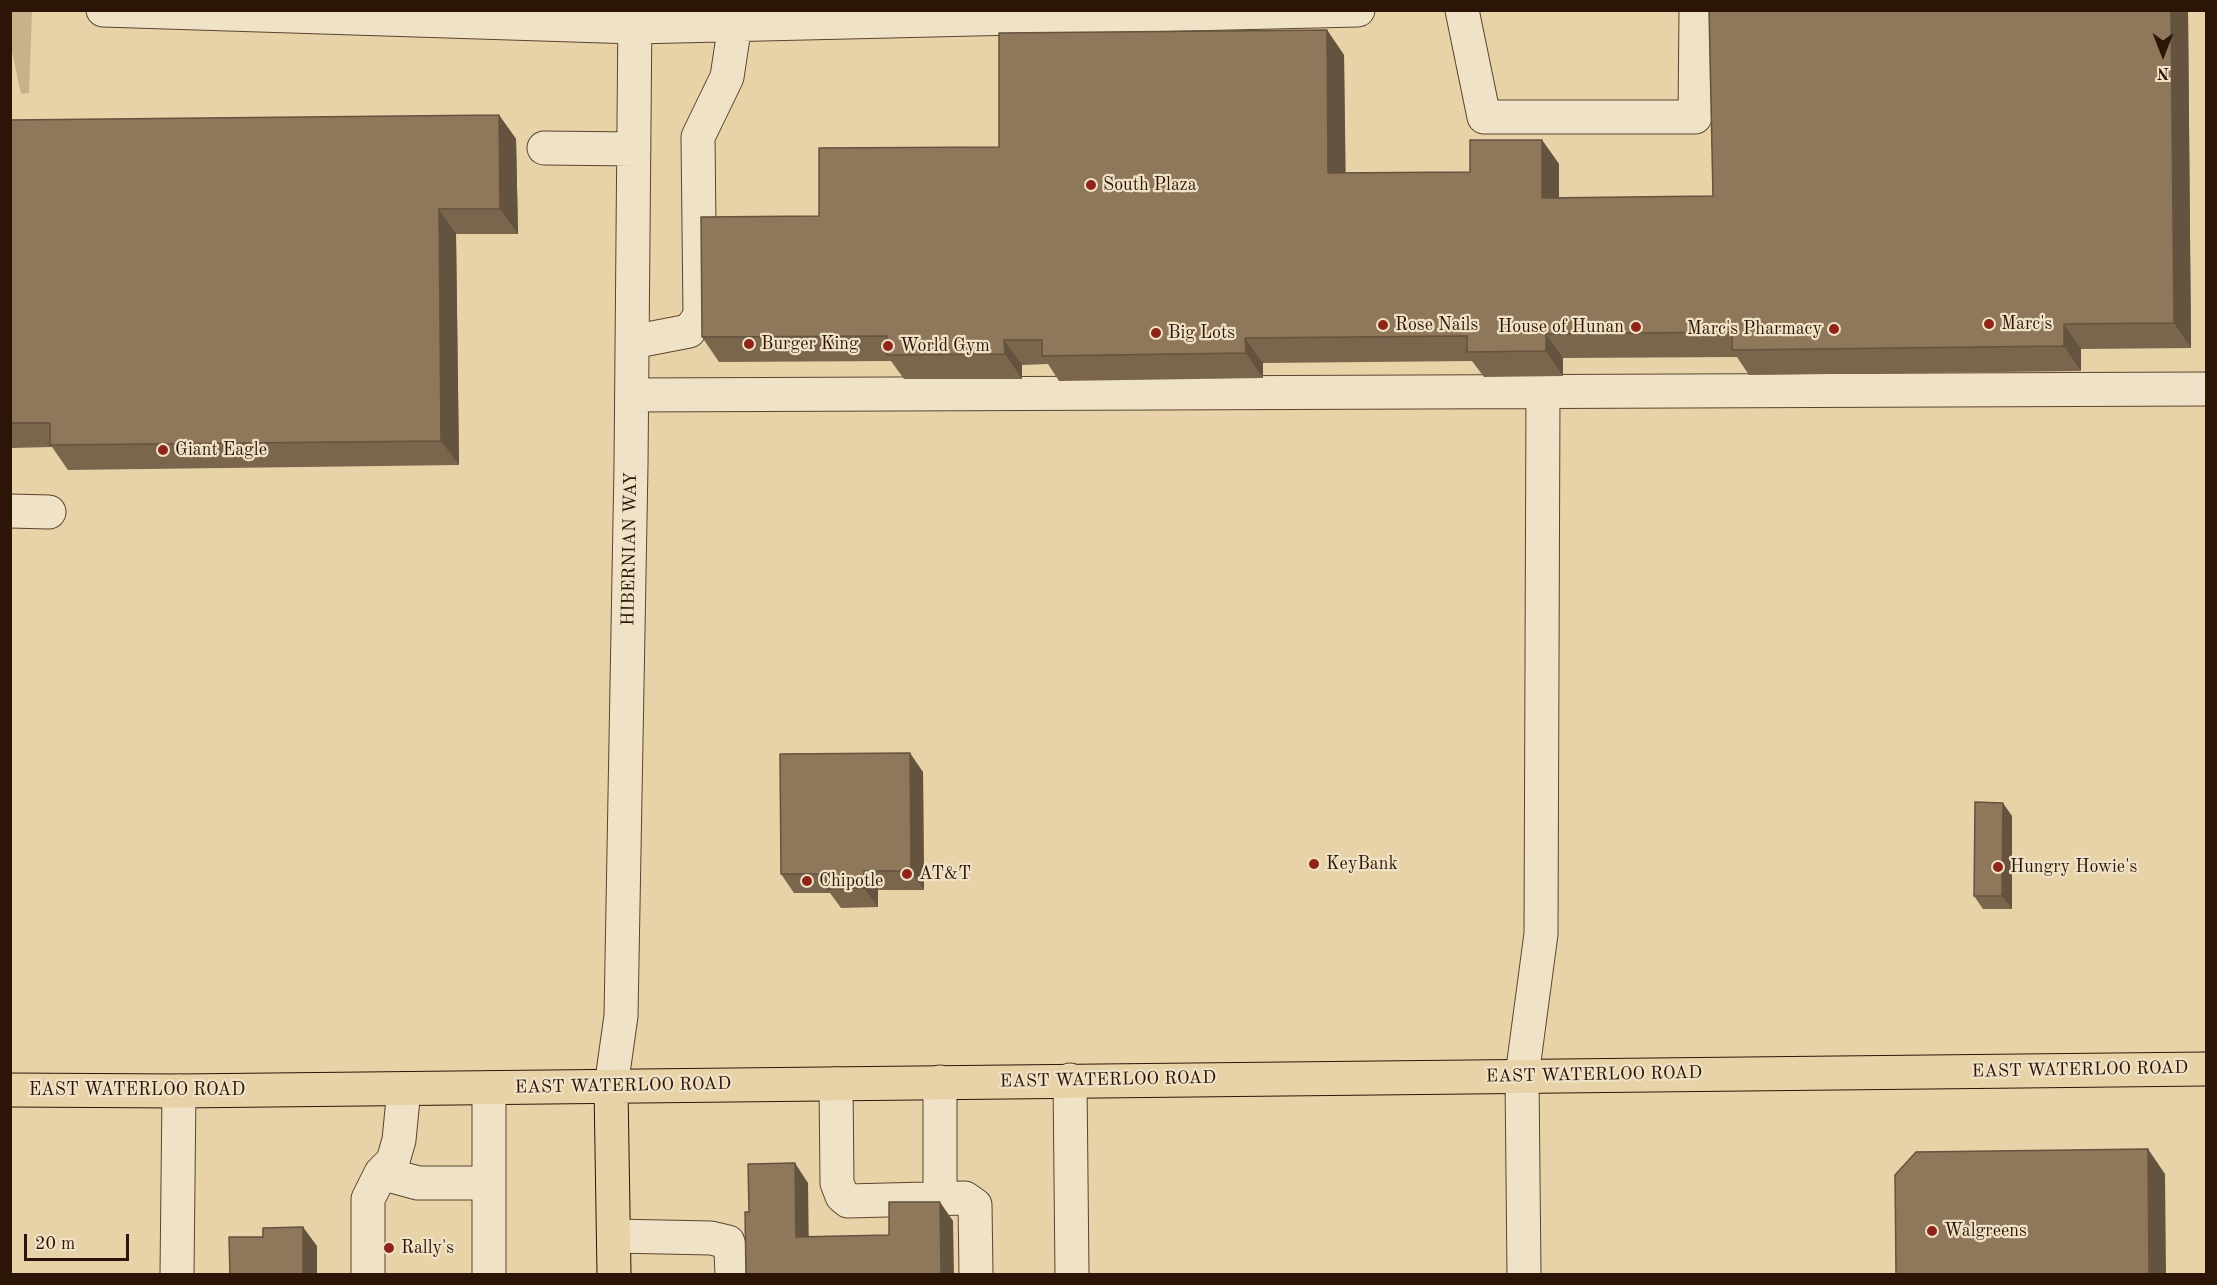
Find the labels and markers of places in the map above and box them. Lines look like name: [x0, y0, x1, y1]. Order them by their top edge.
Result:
place label: South Plaza: [1103, 174, 1197, 196]
marker: South Plaza: [1084, 178, 1098, 192]
place label: Marc's: [2001, 313, 2052, 335]
place label: Rose Nails: [1395, 314, 1478, 336]
place label: House of Hunan: [1498, 316, 1624, 338]
marker: Marc's: [1982, 317, 1996, 331]
marker: Rose Nails: [1376, 318, 1390, 332]
place label: Marc's Pharmacy: [1687, 318, 1822, 340]
marker: House of Hunan: [1629, 320, 1643, 334]
place label: Big Lots: [1168, 322, 1235, 344]
marker: Marc's Pharmacy: [1827, 322, 1841, 336]
marker: Big Lots: [1149, 326, 1163, 340]
place label: Burger King: [761, 333, 859, 355]
place label: World Gym: [900, 335, 990, 357]
marker: Burger King: [742, 337, 756, 351]
marker: World Gym: [881, 339, 895, 353]
place label: Giant Eagle: [175, 439, 267, 461]
marker: Giant Eagle: [156, 443, 170, 457]
place label: KeyBank: [1326, 853, 1398, 875]
place label: Hungry Howie's: [2010, 856, 2137, 878]
marker: KeyBank: [1307, 857, 1321, 871]
marker: Hungry Howie's: [1991, 860, 2005, 874]
place label: AT&T: [919, 863, 971, 885]
marker: AT&T: [900, 867, 914, 881]
place label: Chipotle: [819, 870, 883, 892]
marker: Chipotle: [800, 874, 814, 888]
place label: Walgreens: [1944, 1220, 2027, 1242]
marker: Walgreens: [1925, 1224, 1939, 1238]
place label: Rally's: [401, 1237, 454, 1259]
marker: Rally's: [382, 1241, 396, 1255]

